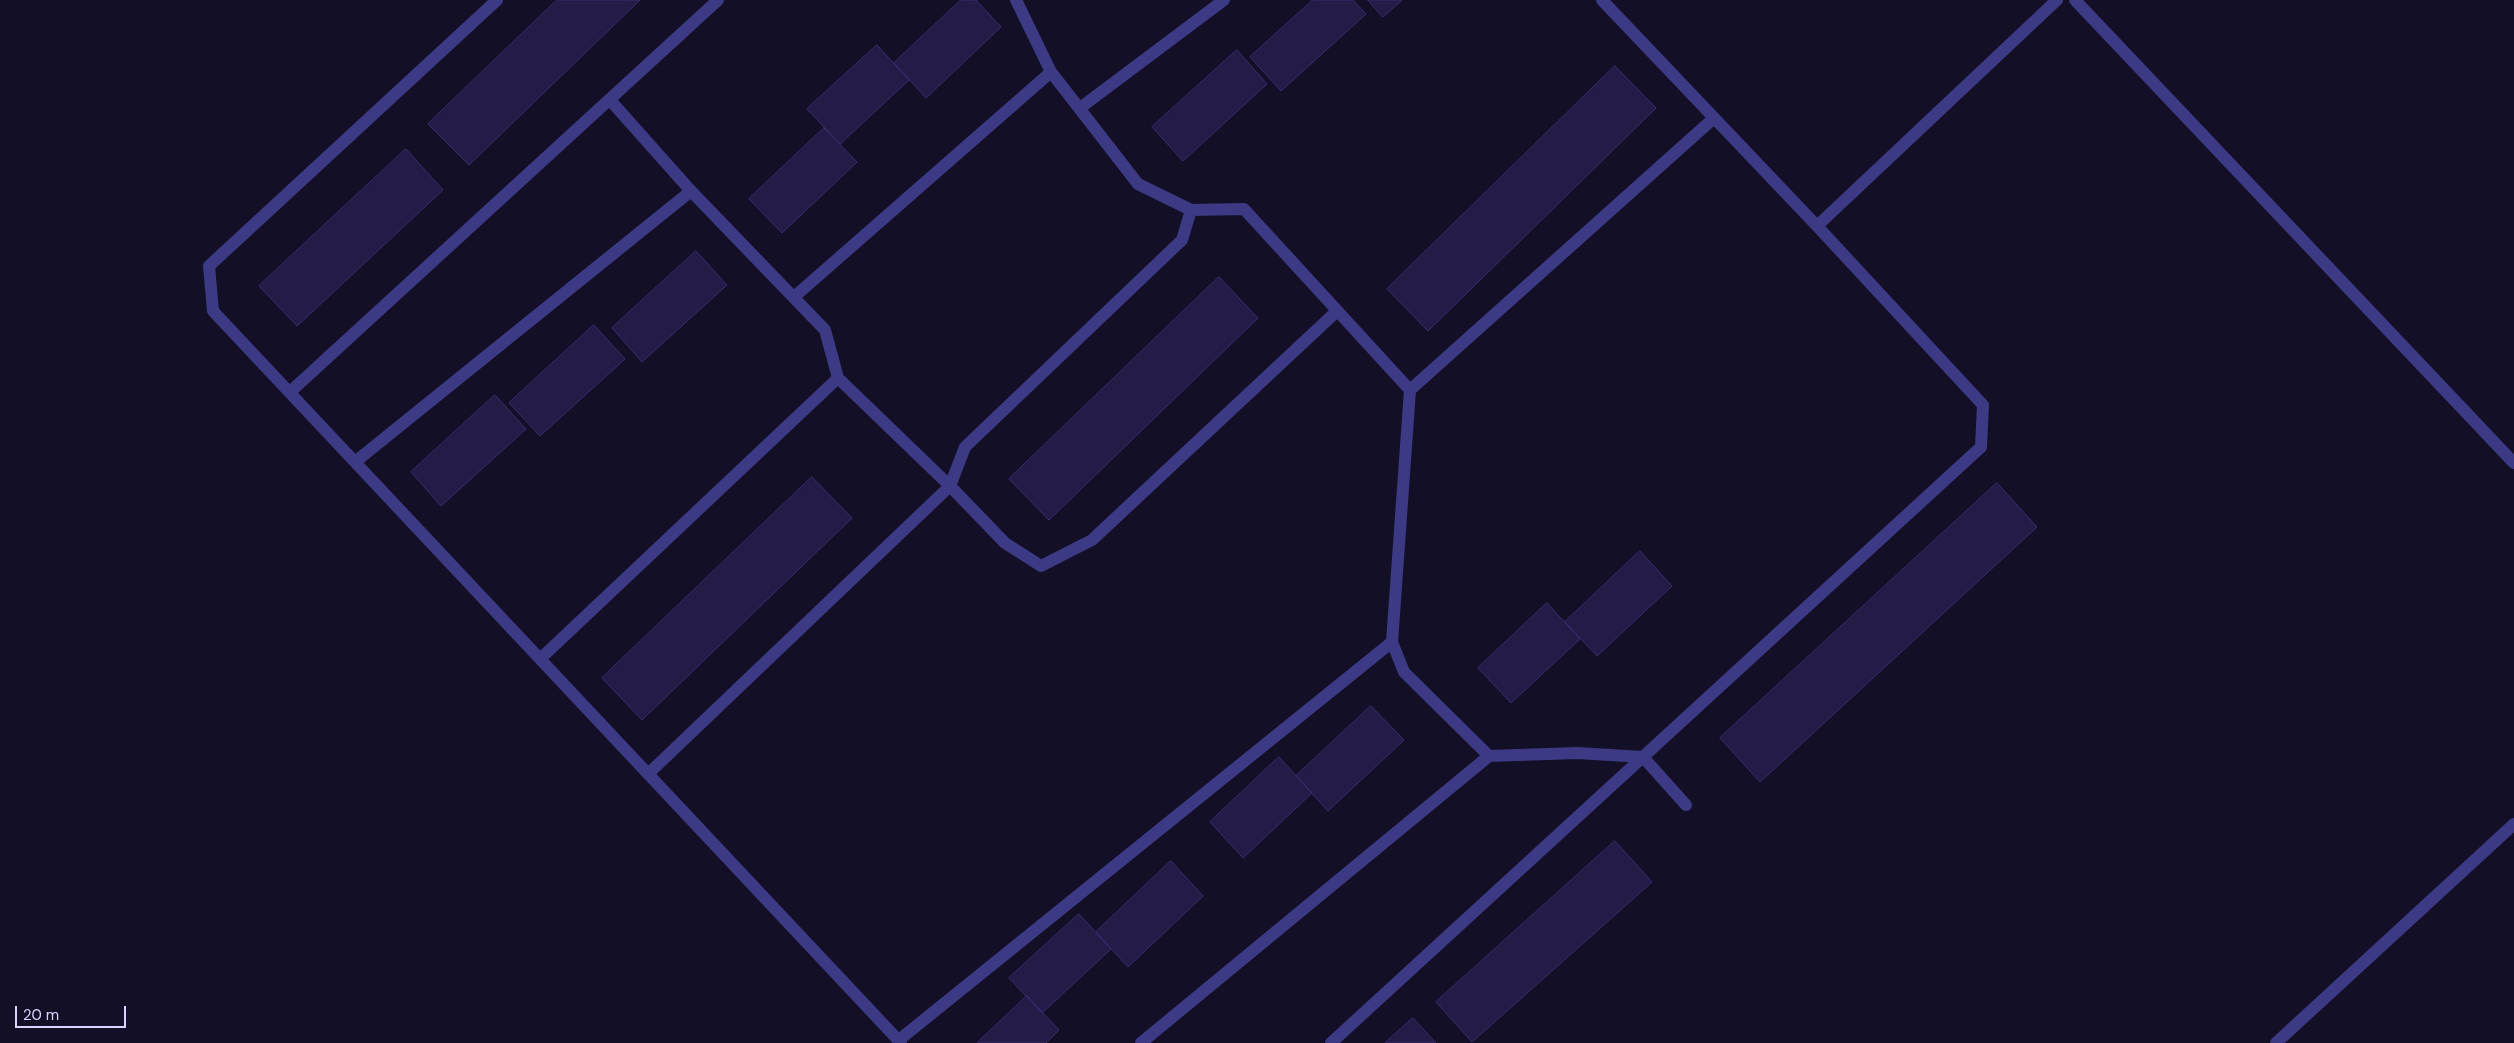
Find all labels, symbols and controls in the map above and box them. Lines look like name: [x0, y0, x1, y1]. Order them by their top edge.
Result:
scale bar: [18, 996, 129, 1028]
text: 20 m: [23, 1005, 59, 1025]

